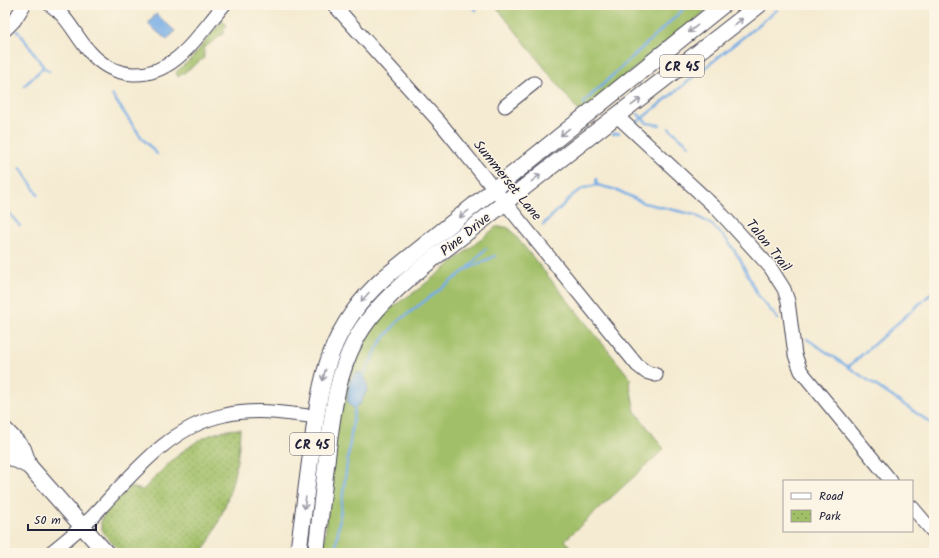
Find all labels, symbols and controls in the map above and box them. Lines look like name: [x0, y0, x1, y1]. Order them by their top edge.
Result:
one-way arrow: [733, 17, 743, 26]
one-way arrow: [687, 25, 698, 34]
road number: CR 45: [660, 55, 704, 77]
one-way arrow: [630, 98, 641, 106]
one-way arrow: [559, 128, 570, 137]
street label: Summerset Lane: [468, 135, 547, 226]
one-way arrow: [530, 173, 541, 182]
street label: Pine Drive: [436, 207, 496, 262]
one-way arrow: [459, 209, 470, 218]
street label: Talon Trail: [740, 214, 797, 277]
one-way arrow: [360, 292, 369, 303]
one-way arrow: [319, 368, 327, 381]
road number: CR 45: [290, 433, 334, 455]
legend: [783, 480, 913, 532]
text: Road: [819, 487, 844, 506]
one-way arrow: [301, 496, 309, 509]
scale bar: [28, 506, 96, 532]
text: Park: [819, 507, 841, 526]
text: 50 m: [34, 511, 61, 530]

